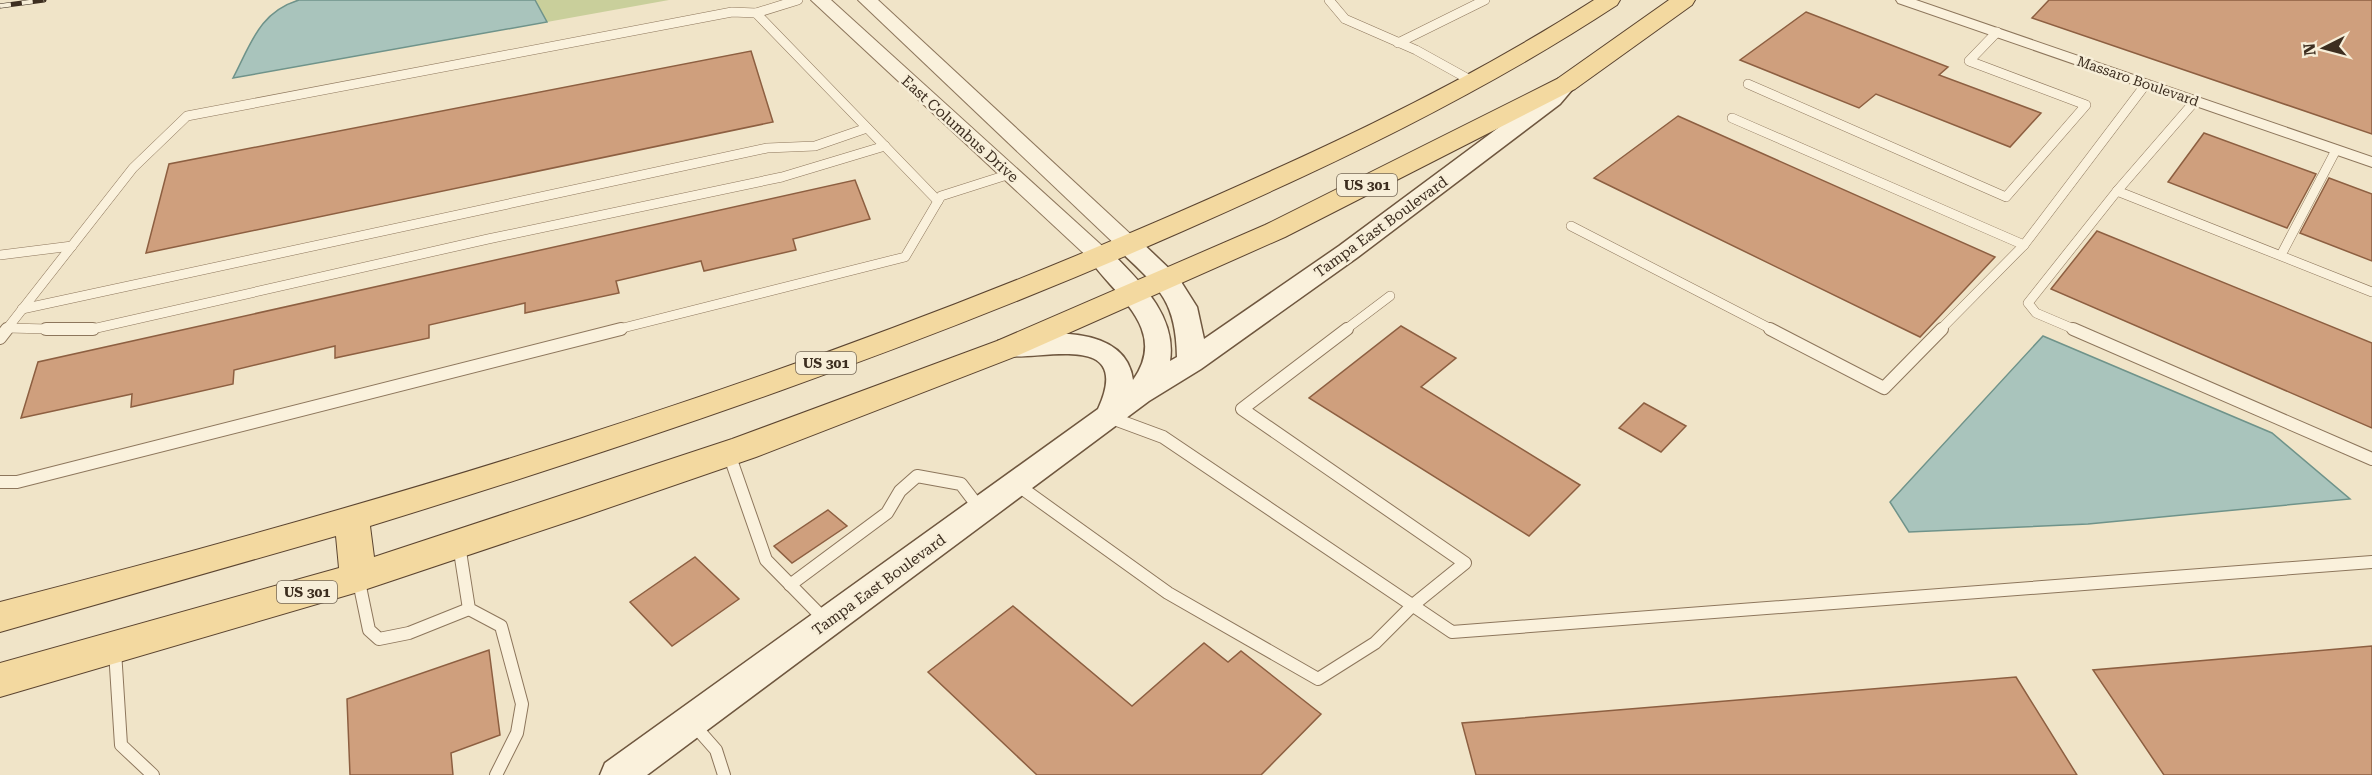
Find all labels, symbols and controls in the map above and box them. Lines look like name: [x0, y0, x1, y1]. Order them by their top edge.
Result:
north arrow: [2294, 18, 2354, 78]
text: N: [2299, 42, 2320, 57]
street label: Massaro Boulevard: [2075, 53, 2201, 109]
street label: East Columbus Drive: [898, 72, 1022, 186]
street label: Tampa East Boulevard: [1311, 172, 1451, 281]
road number: US 301: [1337, 174, 1397, 196]
road number: US 301: [796, 352, 856, 374]
street label: Tampa East Boulevard: [809, 530, 949, 639]
road number: US 301: [277, 581, 337, 603]

